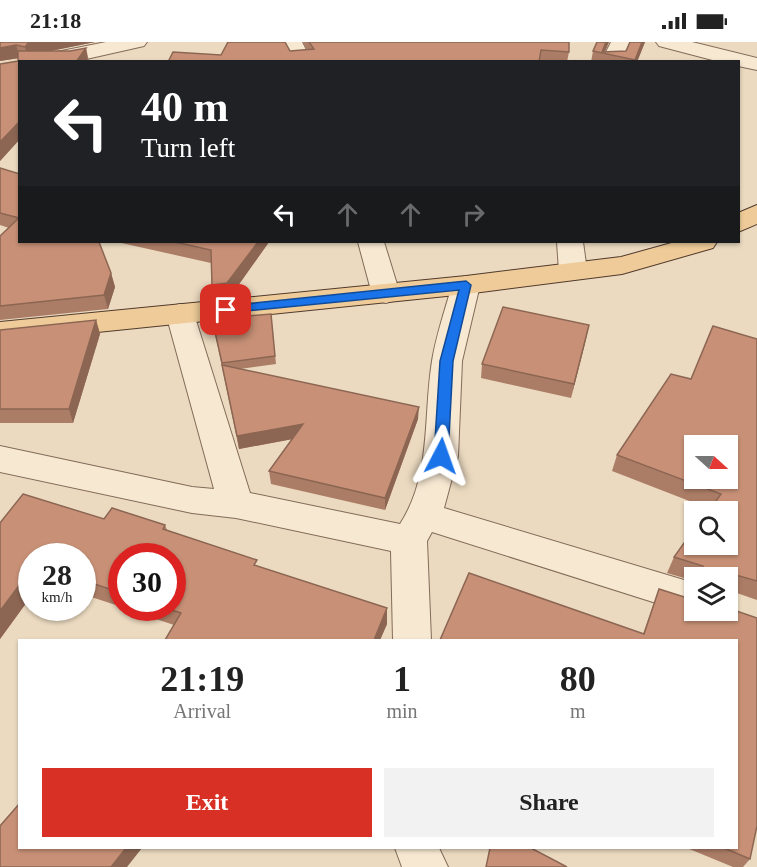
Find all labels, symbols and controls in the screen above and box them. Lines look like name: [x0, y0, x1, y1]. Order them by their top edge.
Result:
text: 21:18: [30, 8, 81, 33]
icon: left: [42, 84, 120, 162]
text: 40 m: [141, 84, 229, 130]
text: Turn left: [141, 133, 235, 163]
icon: left: [268, 198, 301, 231]
icon: ahead: [331, 198, 364, 231]
icon: ahead: [394, 198, 427, 231]
icon: right: [457, 198, 490, 231]
pin: [200, 284, 251, 335]
icon: arrive: [209, 293, 242, 326]
position arrow: [409, 424, 473, 488]
north arrow: [684, 435, 738, 489]
map controls: [684, 435, 738, 621]
button: search: [684, 501, 738, 555]
speed limit sign: 30: [108, 543, 186, 621]
text: 28: [42, 558, 72, 591]
button: layers: [684, 567, 738, 621]
text: km/h: [42, 589, 72, 605]
text: 21:19: [160, 659, 244, 699]
text: 1: [393, 659, 411, 699]
text: 80: [560, 659, 596, 699]
text: Arrival: [173, 700, 231, 722]
text: min: [386, 700, 418, 722]
text: m: [570, 700, 586, 722]
button: Exit: [42, 768, 372, 837]
button: Share: [384, 768, 714, 837]

